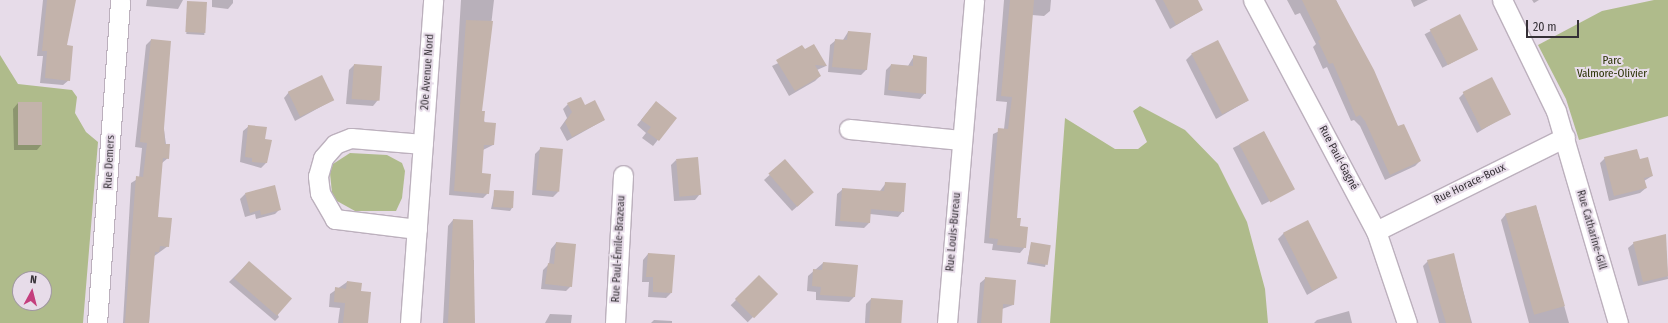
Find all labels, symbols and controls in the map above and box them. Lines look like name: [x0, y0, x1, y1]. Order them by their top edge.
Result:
scale bar: [1528, 12, 1581, 38]
text: 20 m: [1533, 20, 1557, 34]
street label: 20e Avenue Nord: [419, 34, 437, 110]
park label: Parc Valmore-Olivier: [1577, 55, 1647, 81]
street label: Rue Paul-Gagné: [1316, 124, 1360, 192]
street label: Rue Demers: [102, 135, 118, 189]
street label: Rue Horace-Boux: [1432, 161, 1508, 207]
street label: Rue Catharine-Gill: [1573, 189, 1609, 271]
street label: Rue Louis-Bureau: [944, 192, 964, 272]
street label: Rue Paul-Émile-Brazeau: [610, 195, 628, 303]
north arrow: [12, 271, 52, 311]
text: N: [29, 273, 37, 286]

